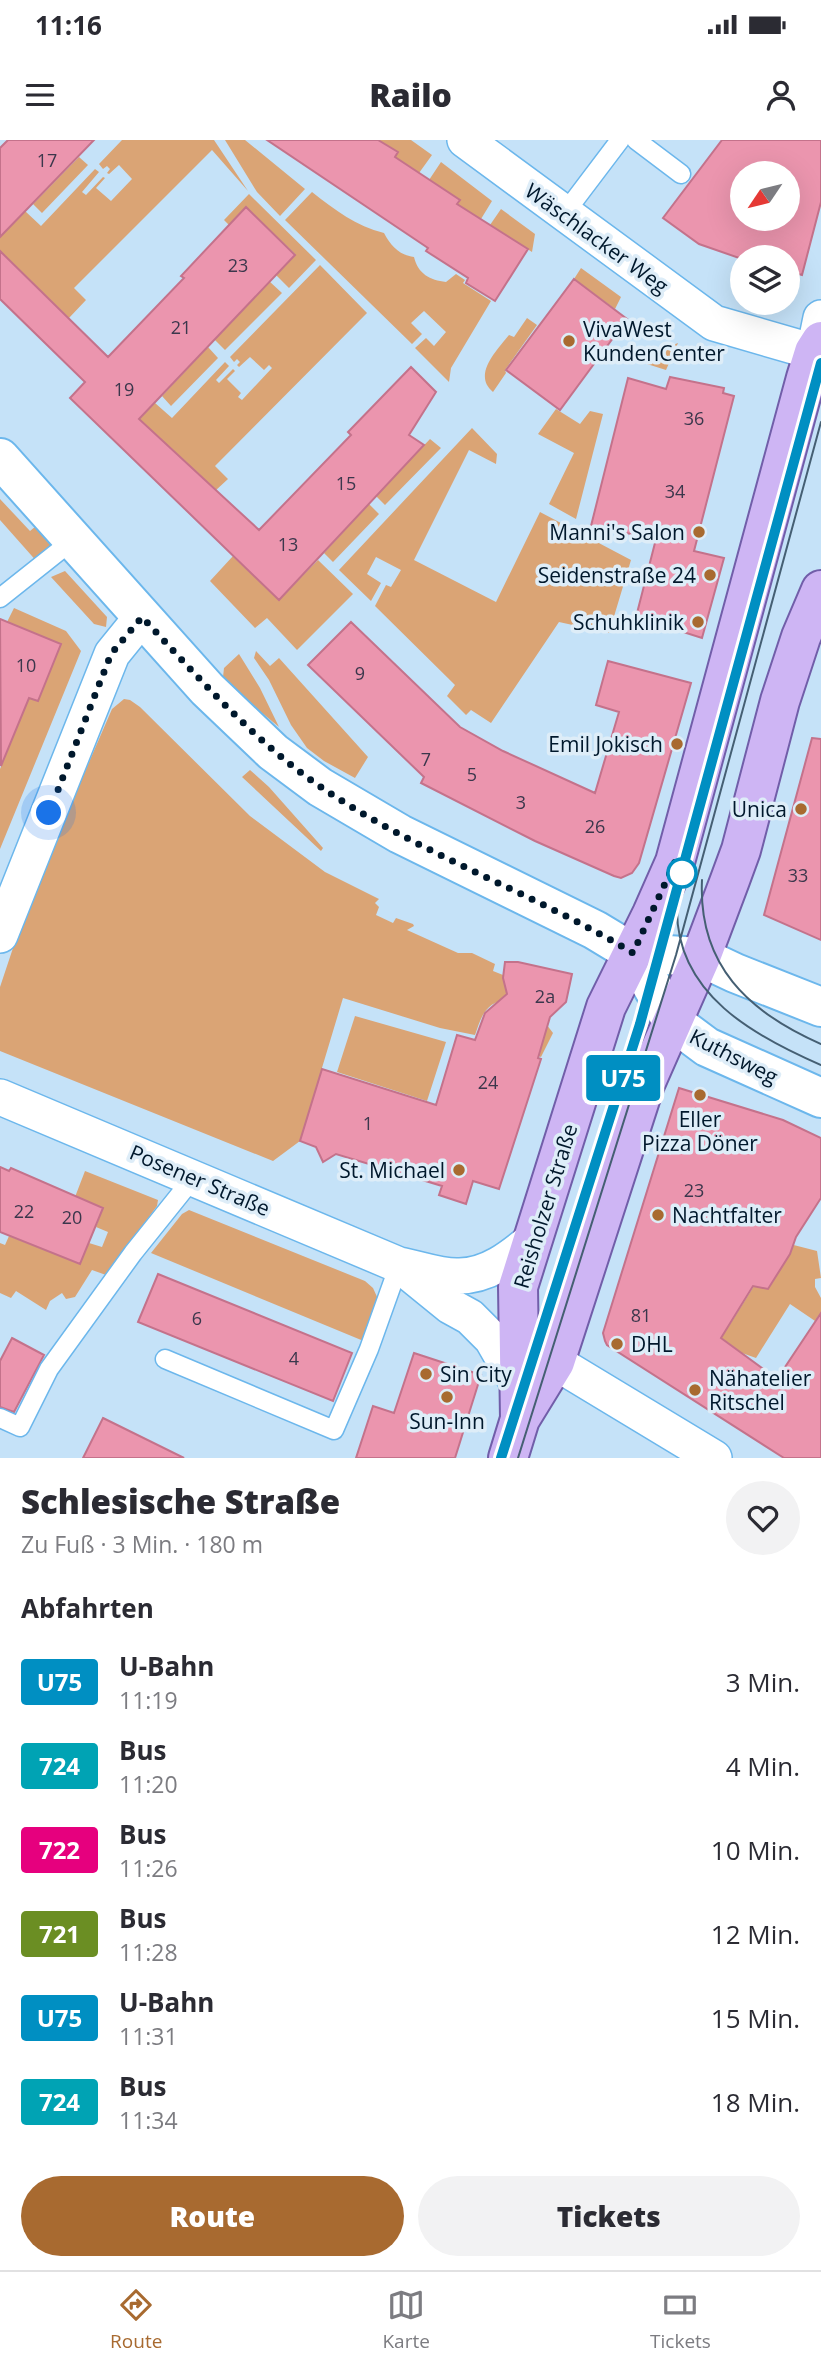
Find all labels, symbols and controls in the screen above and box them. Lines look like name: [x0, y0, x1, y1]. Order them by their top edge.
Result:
text: 11:16: [35, 7, 102, 43]
text: Railo: [369, 73, 452, 116]
icon: menu: [21, 76, 59, 114]
icon: person: [762, 76, 800, 114]
house number: 17: [37, 148, 57, 172]
north arrow: [730, 161, 800, 231]
map controls: [730, 161, 800, 315]
street label: Wäschlacker Weg: [520, 177, 674, 299]
button: layers: [730, 245, 800, 315]
house number: 23: [228, 253, 248, 277]
house number: 21: [171, 315, 191, 339]
place label: VivaWest KundenCenter: [583, 315, 725, 367]
marker: VivaWest KundenCenter: [561, 333, 577, 349]
house number: 19: [114, 377, 134, 401]
house number: 36: [684, 406, 704, 430]
house number: 15: [336, 471, 356, 495]
house number: 34: [665, 479, 685, 503]
place label: Manni's Salon: [549, 518, 685, 546]
marker: Manni's Salon: [691, 524, 707, 540]
house number: 13: [278, 532, 298, 556]
place label: Seidenstraße 24: [538, 561, 696, 589]
marker: Seidenstraße 24: [702, 567, 718, 583]
place label: Schuhklinik: [573, 608, 684, 636]
marker: Schuhklinik: [690, 614, 706, 630]
house number: 10: [16, 653, 36, 677]
house number: 9: [355, 661, 365, 685]
place label: Emil Jokisch: [548, 730, 663, 758]
marker: Emil Jokisch: [669, 736, 685, 752]
house number: 7: [421, 747, 431, 771]
house number: 5: [467, 762, 477, 786]
house number: 3: [516, 790, 526, 814]
your location: [31, 795, 66, 830]
place label: Unica: [732, 795, 787, 823]
marker: Unica: [793, 801, 809, 817]
house number: 26: [585, 814, 605, 838]
unlabelled marker: [667, 858, 697, 888]
house number: 33: [788, 863, 808, 887]
house number: 2a: [535, 984, 555, 1008]
street label: Kuthsweg: [685, 1022, 783, 1090]
line badge: U75: [583, 1055, 663, 1101]
text: U75: [600, 1061, 646, 1094]
house number: 24: [478, 1070, 498, 1094]
marker: Eller Pizza Döner: [692, 1087, 708, 1103]
place label: Eller Pizza Döner: [642, 1105, 758, 1157]
house number: 1: [363, 1111, 373, 1135]
street label: Reisholzer Straße: [507, 1120, 583, 1292]
street label: Posener Straße: [126, 1138, 274, 1222]
place label: St. Michael: [339, 1156, 445, 1184]
marker: St. Michael: [451, 1162, 467, 1178]
house number: 23: [684, 1178, 704, 1202]
house number: 22: [14, 1199, 34, 1223]
place label: Nachtfalter: [672, 1201, 782, 1229]
house number: 20: [62, 1205, 82, 1229]
marker: Nachtfalter: [650, 1207, 666, 1223]
house number: 81: [631, 1303, 651, 1327]
house number: 6: [192, 1306, 202, 1330]
place label: DHL: [631, 1330, 673, 1358]
marker: DHL: [609, 1336, 625, 1352]
house number: 4: [289, 1346, 299, 1370]
place label: Sin City: [440, 1360, 512, 1388]
place label: Nähatelier Ritschel: [709, 1364, 812, 1416]
marker: Sin City: [418, 1366, 434, 1382]
marker: Nähatelier Ritschel: [687, 1382, 703, 1398]
marker: Sun-Inn: [439, 1389, 455, 1405]
place label: Sun-Inn: [409, 1407, 485, 1435]
text: Schlesische Straße: [21, 1479, 340, 1524]
button: heart: [726, 1481, 800, 1555]
text: Zu Fuß · 3 Min. · 180 m: [21, 1528, 263, 1560]
text: Abfahrten: [21, 1590, 154, 1626]
text: U-Bahn: [119, 1648, 214, 1684]
text: 3 Min.: [726, 1664, 800, 1700]
text: U75: [37, 1665, 82, 1698]
text: 11:19: [119, 1684, 178, 1716]
text: Bus: [119, 1732, 166, 1768]
text: 4 Min.: [726, 1748, 800, 1784]
text: 724: [39, 1749, 80, 1782]
text: 11:20: [119, 1768, 178, 1800]
text: Bus: [119, 1816, 166, 1852]
text: 10 Min.: [711, 1832, 800, 1868]
text: 722: [39, 1833, 80, 1866]
text: 11:26: [119, 1852, 178, 1884]
text: Bus: [119, 1900, 166, 1936]
text: 12 Min.: [711, 1916, 800, 1952]
text: 721: [39, 1917, 80, 1950]
text: 11:28: [119, 1936, 178, 1968]
text: U-Bahn: [119, 1984, 214, 2020]
text: 15 Min.: [711, 2000, 800, 2036]
text: U75: [37, 2001, 82, 2034]
text: 11:31: [119, 2020, 178, 2052]
text: Bus: [119, 2068, 166, 2104]
text: 18 Min.: [711, 2084, 800, 2120]
text: 724: [39, 2085, 80, 2118]
text: 11:34: [119, 2104, 178, 2136]
button: Route: [21, 2176, 404, 2256]
button: Tickets: [418, 2176, 800, 2256]
tab: Route: [110, 2286, 162, 2354]
tab: Karte: [382, 2286, 430, 2354]
tab: Tickets: [650, 2286, 711, 2354]

